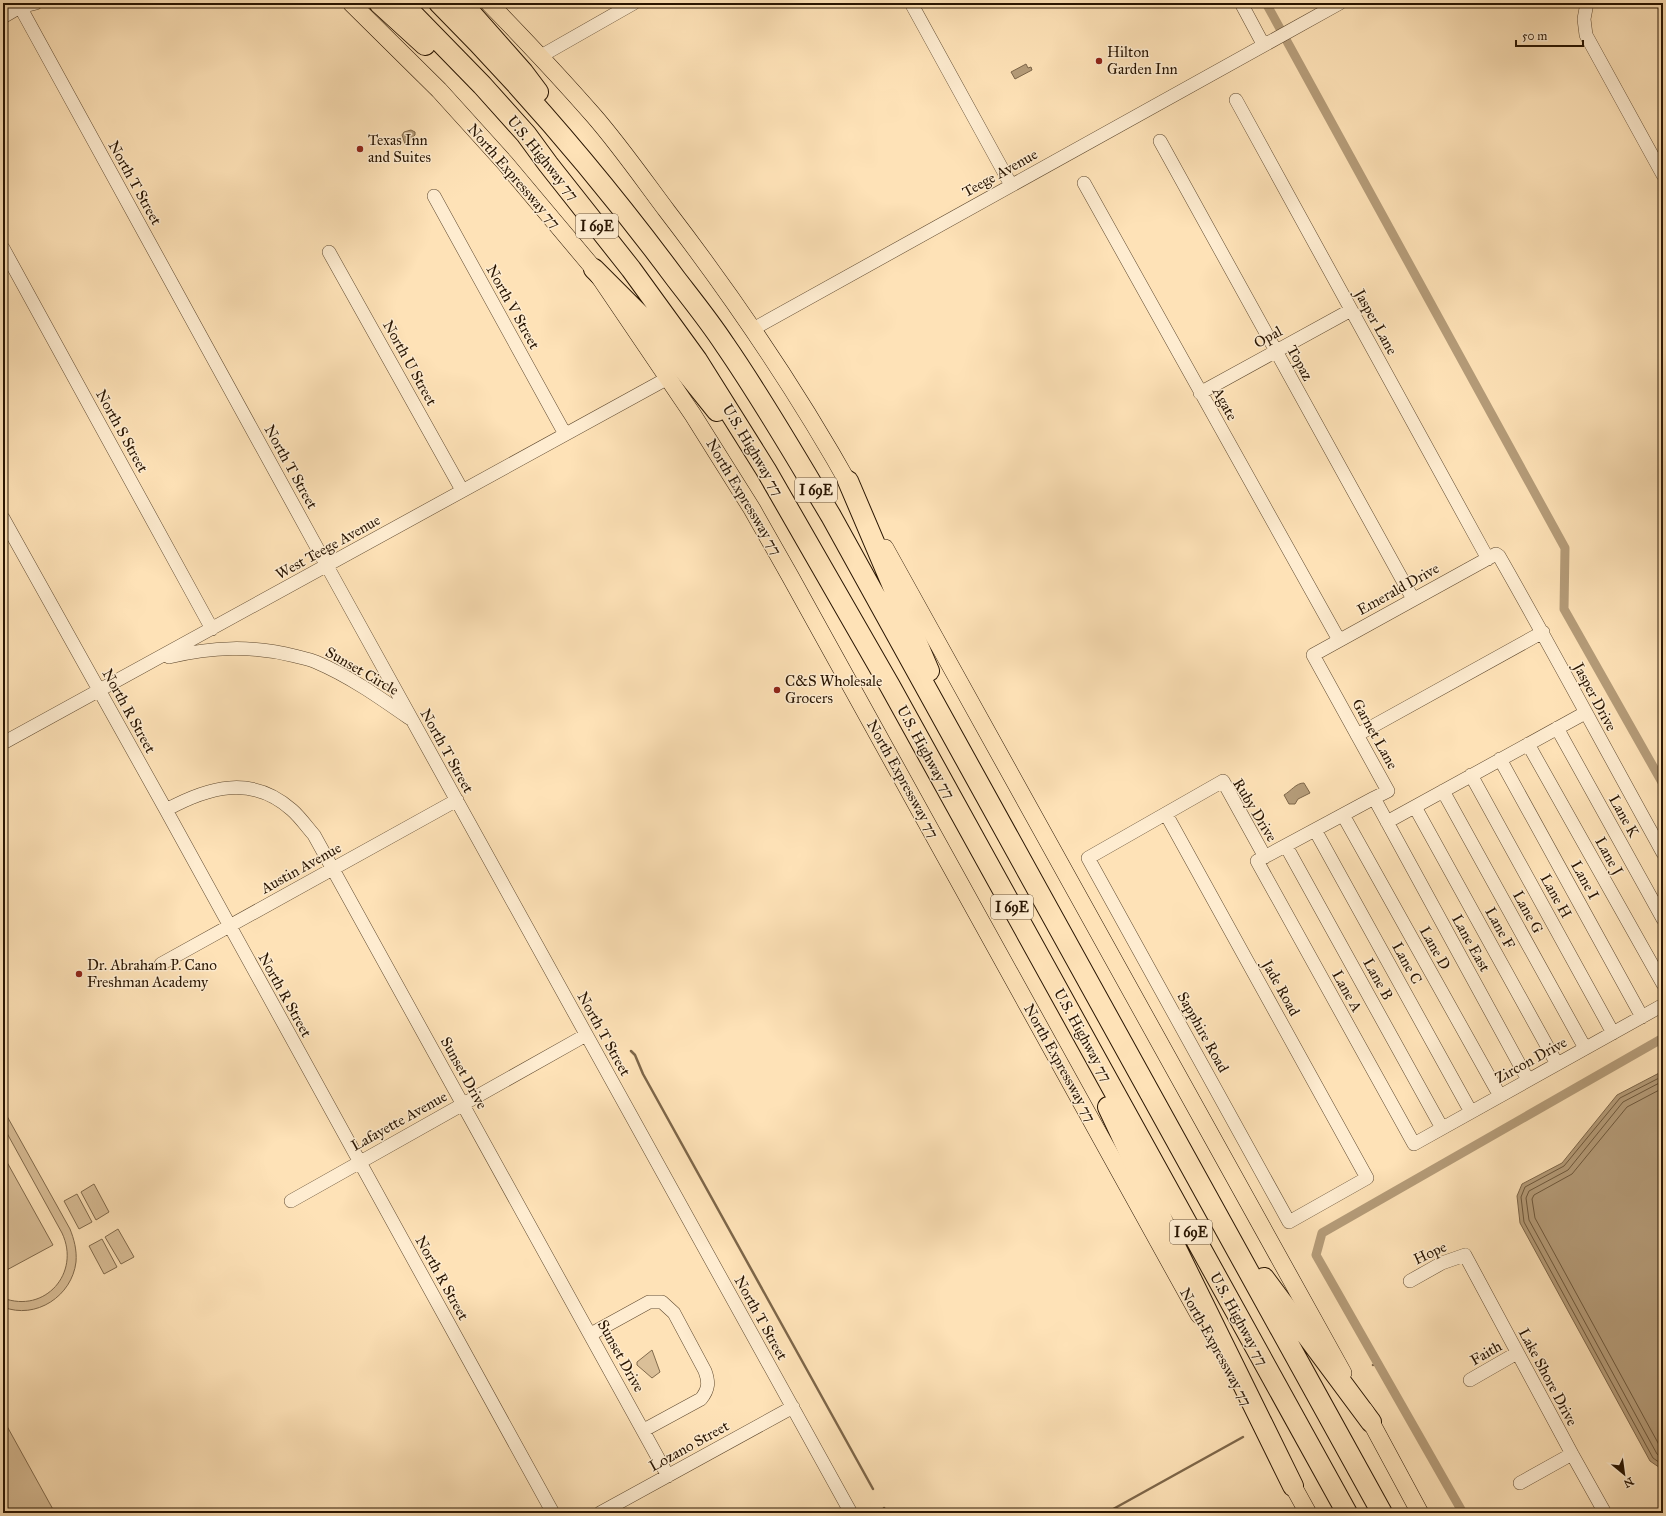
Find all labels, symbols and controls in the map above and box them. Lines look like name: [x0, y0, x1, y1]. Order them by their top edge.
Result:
scale bar: [1516, 22, 1583, 48]
text: 50 m: [1522, 29, 1547, 43]
place label: Hilton Garden Inn: [1107, 43, 1178, 78]
marker: Hilton Garden Inn: [1094, 56, 1104, 66]
street label: U.S. Highway 77: [503, 112, 583, 204]
street label: North Expressway 77: [464, 120, 564, 232]
place label: Texas Inn and Suites: [368, 131, 431, 166]
street label: North T Street: [104, 138, 166, 229]
marker: Texas Inn and Suites: [355, 144, 365, 154]
street label: Teege Avenue: [959, 145, 1041, 201]
road number: I 69E: [576, 214, 618, 238]
street label: North V Street: [482, 262, 544, 353]
street label: Jasper Lane: [1349, 284, 1401, 358]
street label: North U Street: [379, 317, 441, 409]
street label: Opal: [1251, 322, 1286, 352]
street label: Topaz: [1283, 342, 1317, 384]
street label: Agate: [1208, 383, 1241, 424]
street label: North S Street: [92, 387, 152, 476]
street label: U.S. Highway 77: [719, 401, 787, 499]
street label: North T Street: [260, 422, 322, 513]
street label: North Expressway 77: [702, 436, 786, 558]
road number: I 69E: [795, 478, 837, 502]
street label: West Teege Avenue: [272, 511, 384, 583]
street label: Emerald Drive: [1354, 559, 1442, 619]
street label: Sunset Circle: [322, 643, 402, 699]
street label: Jasper Drive: [1568, 658, 1621, 735]
street label: North R Street: [98, 666, 160, 757]
place label: C&S Wholesale Grocers: [785, 672, 882, 707]
marker: C&S Wholesale Grocers: [772, 685, 782, 695]
street label: Garnet Lane: [1348, 696, 1402, 772]
street label: U.S. Highway 77: [893, 702, 959, 802]
street label: North T Street: [416, 706, 478, 797]
street label: North Expressway 77: [863, 717, 943, 841]
street label: Ruby Drive: [1229, 775, 1281, 845]
street label: Lane K: [1605, 792, 1643, 841]
street label: Lane J: [1590, 834, 1627, 879]
street label: Austin Avenue: [257, 839, 344, 898]
street label: Lane I: [1567, 858, 1603, 902]
street label: Lane H: [1536, 871, 1576, 921]
street label: Lane G: [1509, 888, 1547, 936]
road number: I 69E: [991, 895, 1033, 919]
street label: Lane F: [1481, 904, 1519, 952]
street label: Lane East: [1448, 911, 1494, 975]
street label: Lane D: [1416, 923, 1454, 973]
street label: Lane C: [1388, 939, 1426, 987]
street label: North R Street: [254, 950, 316, 1041]
street label: Jade Road: [1256, 955, 1304, 1020]
street label: Lane B: [1359, 955, 1397, 1003]
place label: Dr. Abraham P. Cano Freshman Academy: [87, 956, 217, 991]
street label: Lane A: [1328, 967, 1366, 1015]
marker: Dr. Abraham P. Cano Freshman Academy: [74, 969, 84, 979]
street label: U.S. Highway 77: [1050, 985, 1116, 1085]
street label: North T Street: [573, 989, 635, 1080]
street label: Sapphire Road: [1173, 989, 1233, 1076]
street label: North Expressway 77: [1020, 1001, 1100, 1125]
street label: Zircon Drive: [1492, 1033, 1570, 1087]
street label: Sunset Drive: [437, 1034, 491, 1112]
street label: Lafayette Avenue: [348, 1087, 450, 1155]
road number: I 69E: [1170, 1220, 1212, 1244]
street label: North R Street: [411, 1233, 473, 1324]
street label: Hope: [1411, 1238, 1449, 1268]
street label: U.S. Highway 77: [1206, 1269, 1272, 1369]
street label: North T Street: [730, 1273, 792, 1364]
street label: North Expressway 77: [1176, 1285, 1256, 1409]
street label: Sunset Drive: [594, 1317, 648, 1395]
street label: Lake Shore Drive: [1515, 1325, 1581, 1429]
street label: Faith: [1467, 1337, 1506, 1369]
street label: Lozano Street: [646, 1416, 733, 1475]
north arrow: [1604, 1454, 1644, 1494]
text: N: [1621, 1474, 1636, 1491]

